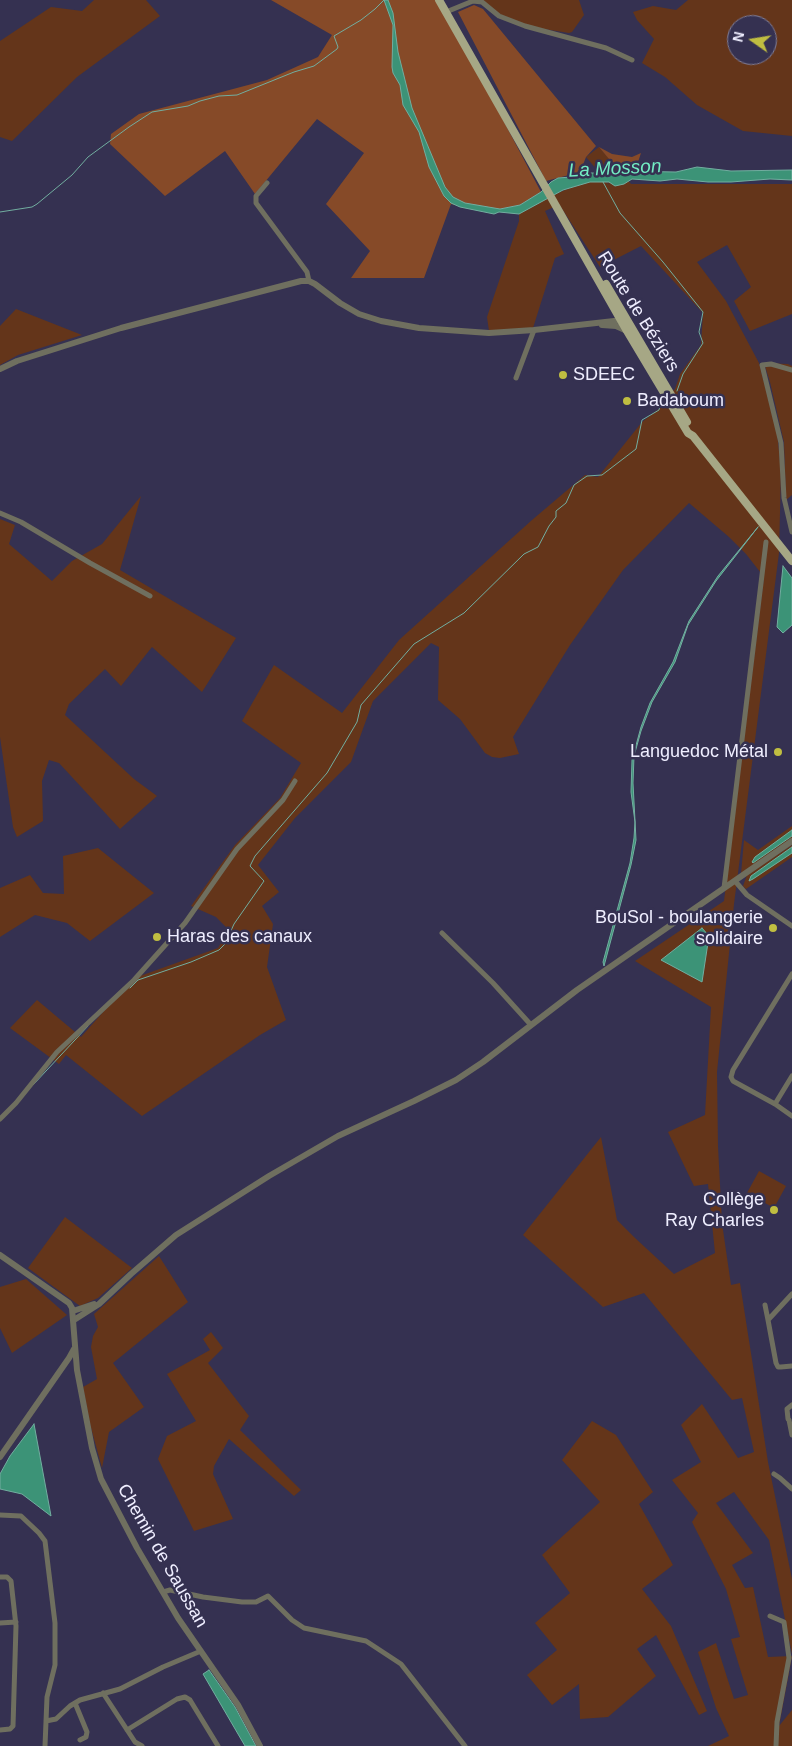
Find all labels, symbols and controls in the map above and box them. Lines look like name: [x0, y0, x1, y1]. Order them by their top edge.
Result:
north arrow: [727, 15, 777, 65]
text: N: [729, 30, 747, 44]
water label: La Mosson: [568, 155, 662, 183]
street label: Route de Béziers: [592, 248, 684, 376]
place label: SDEEC: [573, 364, 635, 386]
marker: SDEEC: [557, 369, 569, 381]
place label: Badaboum: [637, 390, 724, 412]
marker: Badaboum: [621, 395, 633, 407]
place label: Languedoc Métal: [630, 741, 768, 763]
marker: Languedoc Métal: [772, 746, 784, 758]
place label: BouSol - boulangerie solidaire: [595, 907, 763, 950]
marker: BouSol - boulangerie solidaire: [767, 922, 779, 934]
place label: Haras des canaux: [167, 926, 312, 948]
marker: Haras des canaux: [151, 931, 163, 943]
place label: Collège Ray Charles: [665, 1189, 764, 1232]
marker: Collège Ray Charles: [768, 1204, 780, 1216]
street label: Chemin de Saussan: [112, 1480, 212, 1632]

